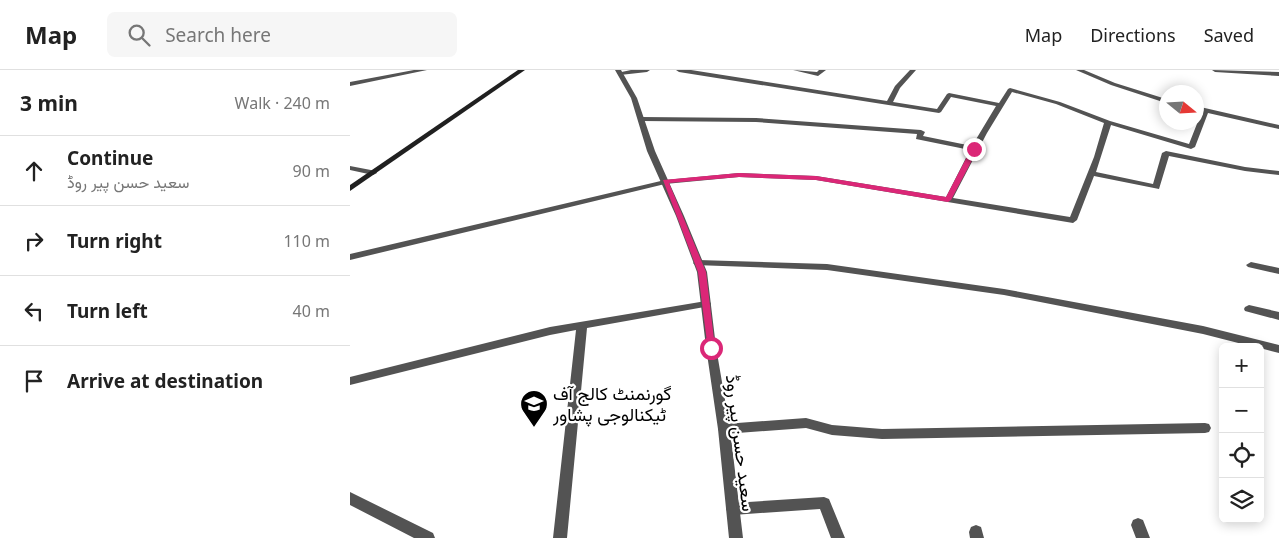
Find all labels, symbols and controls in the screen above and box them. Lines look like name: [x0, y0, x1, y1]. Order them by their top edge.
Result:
search box: [107, 12, 457, 57]
text: Map: [25, 18, 77, 51]
icon: search: [125, 21, 153, 49]
text: Search here: [165, 22, 271, 48]
text: Map: [1025, 23, 1062, 47]
text: Directions: [1090, 23, 1176, 47]
text: Saved: [1204, 23, 1254, 47]
north arrow: [1159, 85, 1204, 130]
text: 3 min: [20, 89, 78, 117]
text: Walk · 240 m: [235, 92, 330, 114]
route end: [963, 138, 986, 161]
text: Continue: [67, 145, 153, 171]
icon: ahead: [20, 157, 48, 185]
text: 90 m: [293, 160, 330, 182]
text: سعید حسن پیر روڈ: [67, 171, 189, 193]
icon: right: [20, 227, 48, 255]
text: Turn right: [67, 228, 162, 254]
text: 110 m: [283, 230, 330, 252]
icon: left: [20, 297, 48, 325]
text: Turn left: [67, 298, 148, 324]
text: 40 m: [293, 300, 330, 322]
route start: [700, 337, 723, 360]
map controls: [1219, 343, 1264, 523]
button: +: [1219, 343, 1264, 388]
icon: arrive: [20, 367, 48, 395]
text: Arrive at destination: [67, 368, 263, 394]
street label: سعید حسن پیر روڈ: [720, 373, 761, 513]
place label: گورنمنٹ کالج آف ٹیکنالوجی پشاور: [552, 381, 672, 427]
button: −: [1219, 388, 1264, 433]
school or university icon: گورنمنٹ کالج آف ٹیکنالوجی پشاور: [519, 389, 549, 428]
button: locate: [1219, 433, 1264, 478]
button: layers: [1219, 478, 1264, 523]

